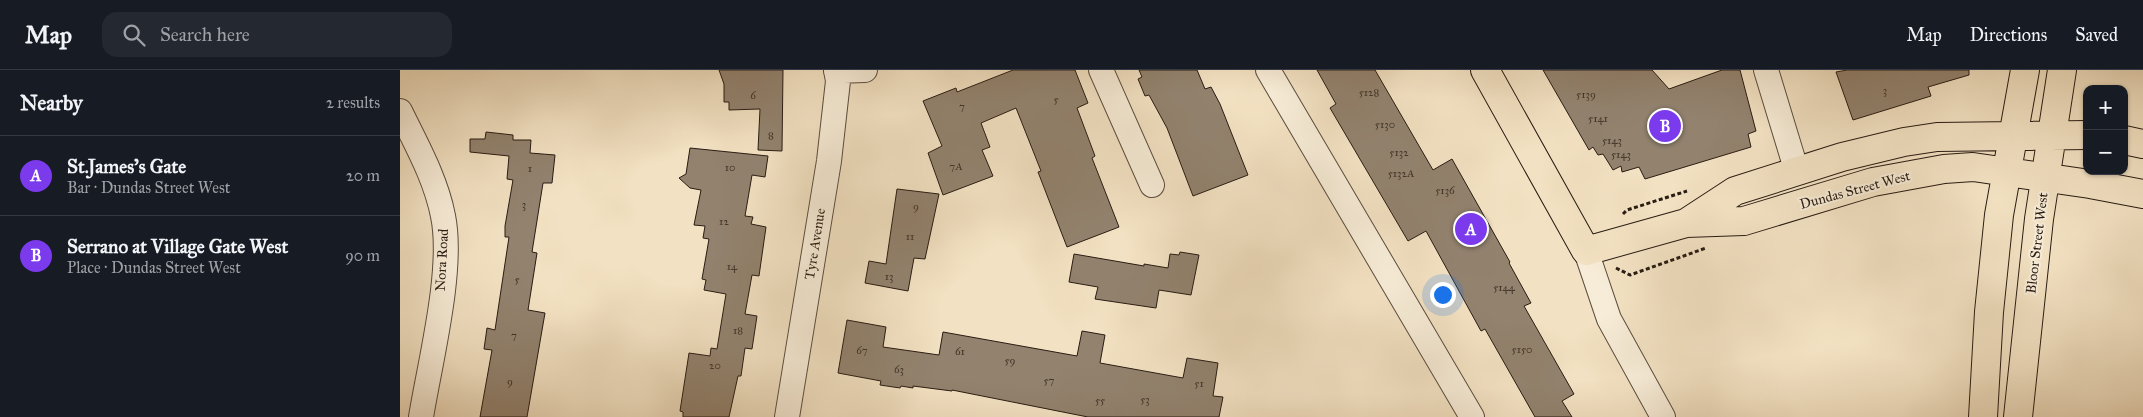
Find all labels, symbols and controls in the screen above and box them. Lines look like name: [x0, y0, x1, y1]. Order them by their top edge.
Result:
search box: [102, 12, 452, 57]
text: Map: [25, 20, 72, 50]
icon: search: [120, 21, 148, 49]
text: Search here: [160, 23, 250, 46]
text: Map: [1906, 24, 1942, 46]
text: Directions: [1970, 24, 2047, 46]
text: Saved: [2075, 24, 2118, 46]
house number: 3: [1883, 84, 1887, 97]
map controls: [2083, 85, 2128, 175]
button: +: [2083, 85, 2128, 130]
house number: 5128: [1359, 86, 1380, 99]
house number: 5139: [1576, 88, 1596, 101]
house number: 6: [750, 89, 756, 102]
text: Nearby: [20, 90, 83, 116]
text: 2 results: [326, 93, 380, 112]
house number: 5: [1053, 93, 1059, 106]
house number: 7: [959, 100, 965, 113]
pin: B: [1649, 107, 1681, 145]
house number: 5141: [1588, 112, 1608, 125]
house number: 5130: [1375, 118, 1395, 131]
house number: 8: [768, 129, 774, 142]
button: −: [2083, 130, 2128, 175]
house number: 5143: [1602, 134, 1622, 147]
house number: 5132: [1389, 146, 1409, 159]
house number: 5143: [1611, 148, 1631, 161]
text: St.James's Gate: [67, 155, 186, 178]
house number: 7A: [949, 160, 963, 173]
house number: 10: [725, 161, 735, 174]
house number: 1: [528, 162, 532, 175]
text: A: [31, 166, 41, 185]
text: 20 m: [346, 166, 380, 185]
house number: 5132A: [1388, 167, 1415, 180]
street label: Dundas Street West: [1798, 167, 1912, 213]
text: Bar · Dundas Street West: [67, 178, 231, 197]
house number: 5136: [1435, 184, 1455, 197]
street label: Bloor Street West: [2022, 191, 2052, 295]
house number: 3: [522, 198, 526, 211]
house number: 9: [913, 200, 919, 213]
street label: Tyre Avenue: [801, 207, 829, 281]
pin: A: [1455, 210, 1487, 248]
house number: 12: [719, 215, 729, 228]
street label: Nora Road: [432, 228, 452, 292]
house number: 11: [906, 230, 914, 243]
text: Serrano at Village Gate West: [67, 235, 288, 258]
text: B: [31, 246, 41, 265]
text: 90 m: [345, 246, 380, 265]
text: Place · Dundas Street West: [67, 258, 241, 277]
house number: 14: [727, 260, 738, 273]
house number: 13: [885, 270, 893, 283]
house number: 5: [514, 273, 520, 286]
house number: 5144: [1493, 281, 1516, 294]
your location: [1430, 282, 1456, 308]
house number: 18: [733, 324, 743, 337]
house number: 7: [511, 329, 517, 342]
house number: 5150: [1512, 343, 1532, 356]
house number: 67: [856, 344, 868, 357]
house number: 61: [955, 345, 965, 358]
house number: 59: [1004, 354, 1016, 367]
house number: 20: [709, 359, 721, 372]
house number: 63: [894, 363, 904, 376]
house number: 57: [1044, 374, 1055, 387]
house number: 9: [507, 375, 513, 388]
house number: 51: [1194, 377, 1204, 390]
house number: 53: [1140, 393, 1150, 406]
house number: 55: [1095, 394, 1105, 407]

